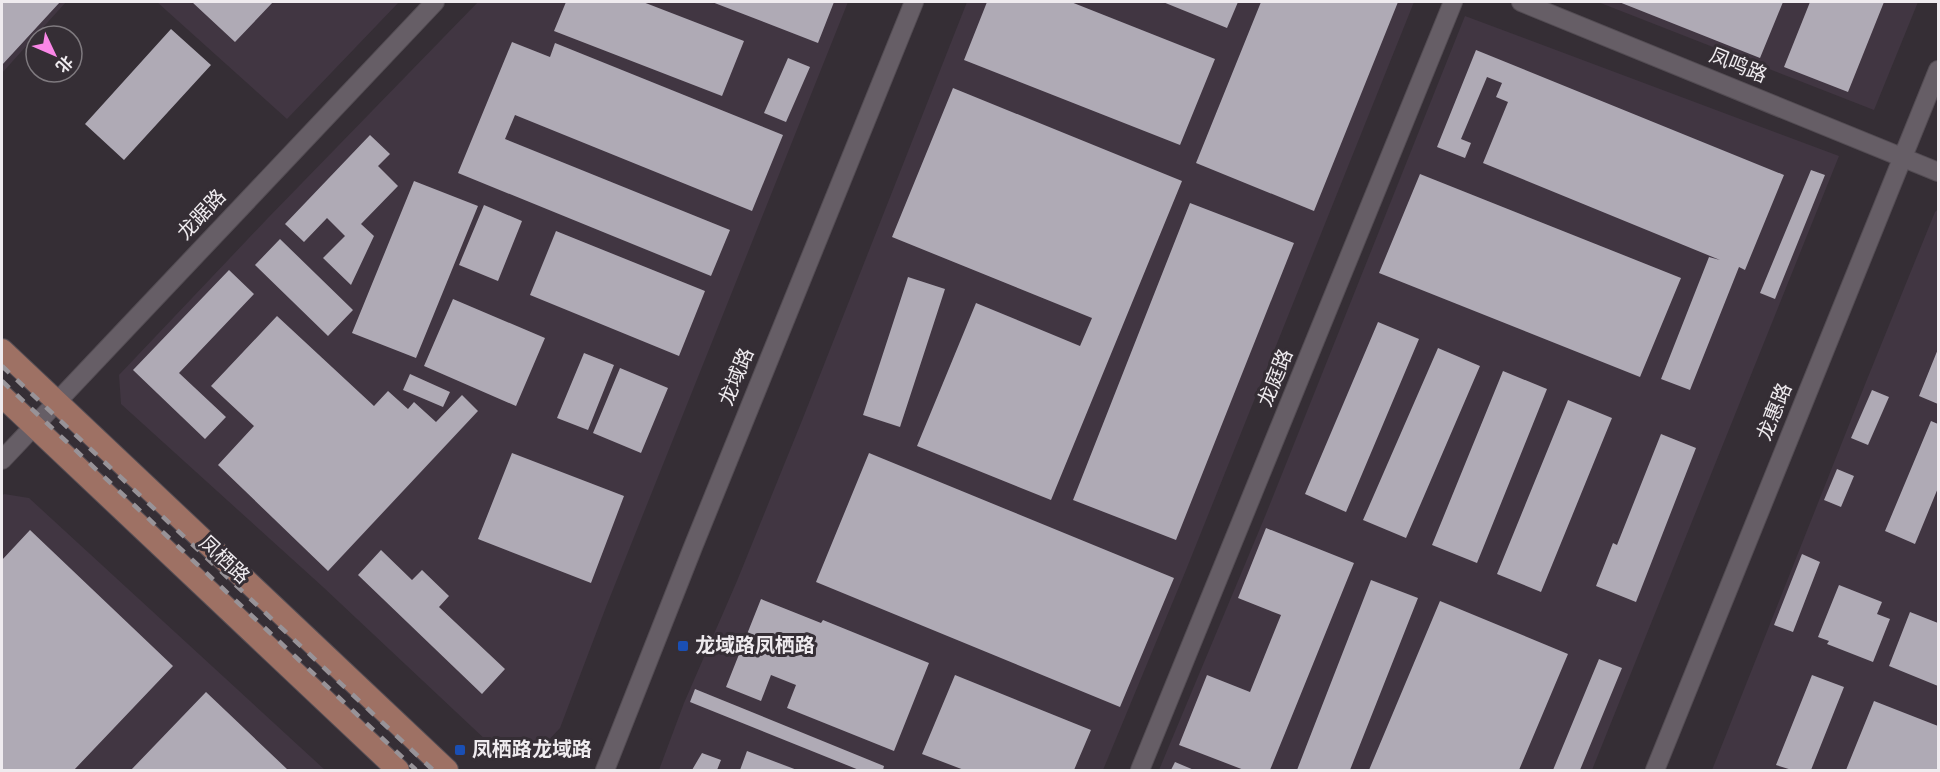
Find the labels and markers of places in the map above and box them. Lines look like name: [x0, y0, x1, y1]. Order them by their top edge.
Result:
place label: 龙域路凤栖路: [695, 632, 815, 660]
marker: 龙域路凤栖路: [676, 639, 690, 653]
place label: 凤栖路龙域路: [472, 736, 592, 764]
marker: 凤栖路龙域路: [453, 743, 467, 757]

